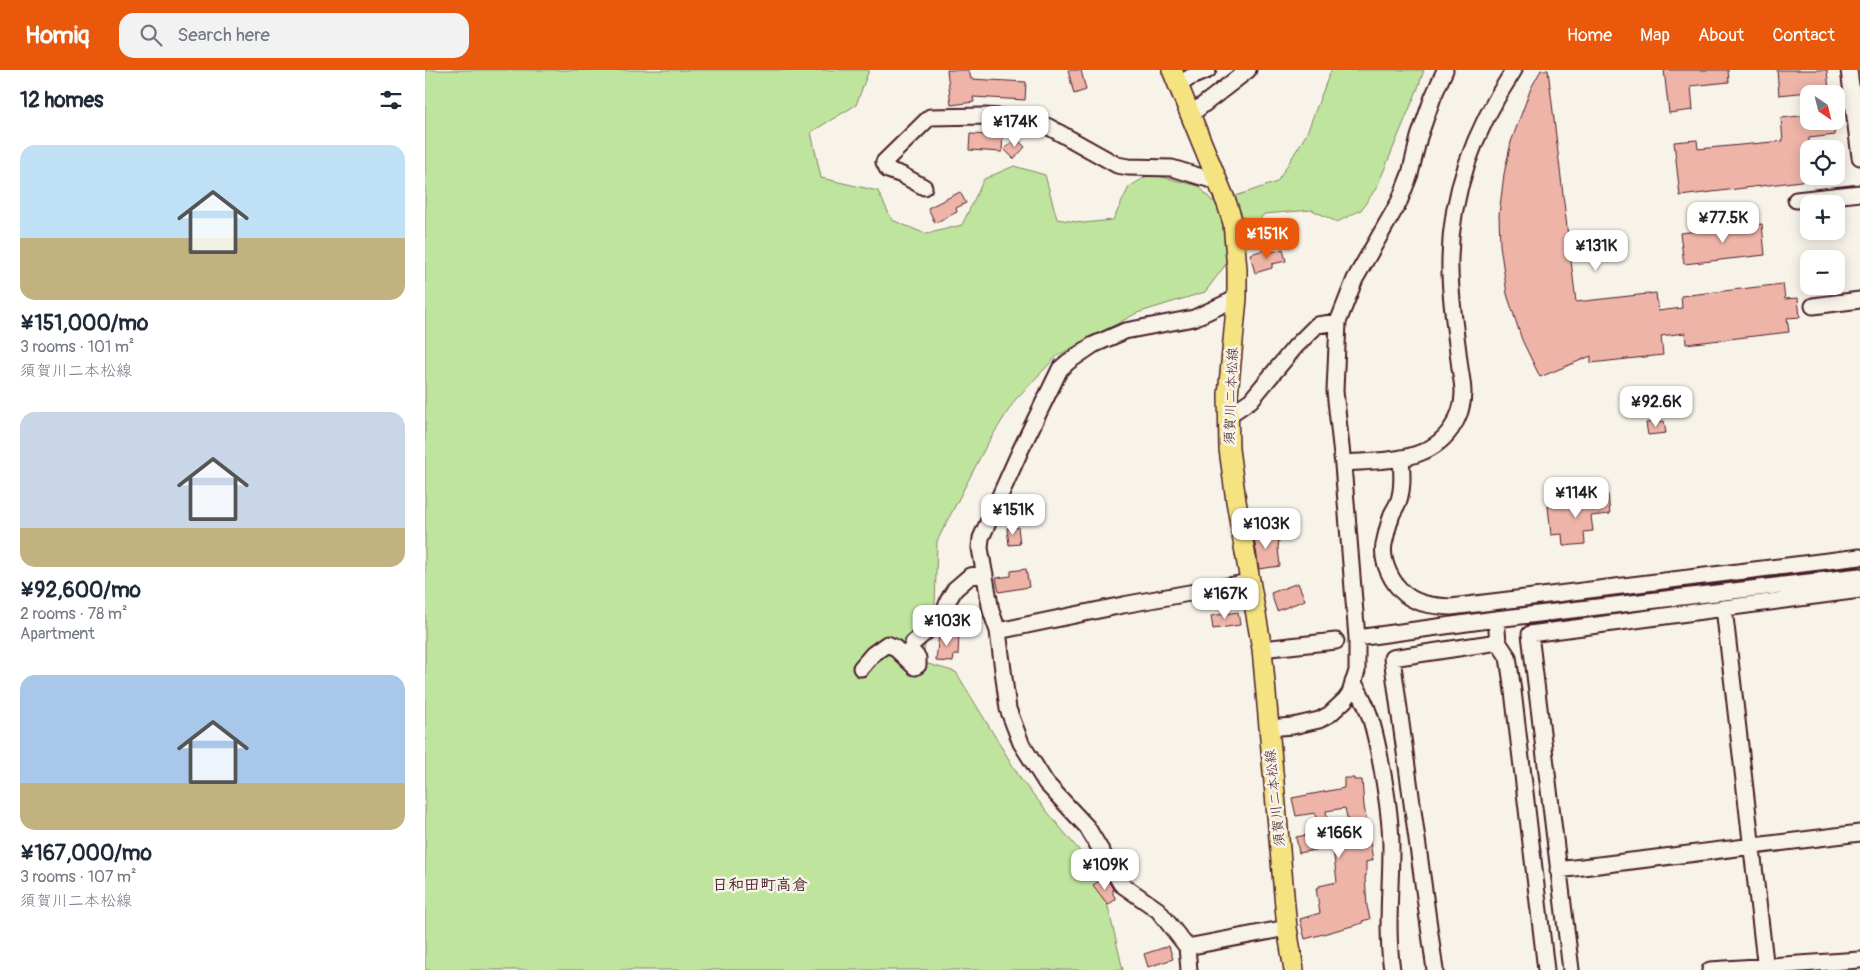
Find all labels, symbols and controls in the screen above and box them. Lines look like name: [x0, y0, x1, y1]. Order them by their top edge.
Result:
search box: [119, 13, 469, 58]
text: Homiq: [25, 21, 89, 50]
icon: search: [137, 21, 165, 49]
text: Search here: [177, 23, 270, 47]
text: Home: [1567, 24, 1612, 47]
text: Map: [1640, 24, 1670, 47]
text: About: [1698, 24, 1744, 47]
text: Contact: [1772, 24, 1835, 47]
north arrow: [1800, 85, 1845, 130]
map controls: [1800, 85, 1845, 295]
icon: filters: [377, 86, 405, 114]
text: 12 homes: [20, 87, 103, 114]
pin: ¥174K: [980, 106, 1050, 148]
text: ¥174K: [993, 112, 1037, 132]
button: locate: [1800, 140, 1845, 185]
icon: home: [168, 177, 258, 267]
button: +: [1800, 195, 1845, 240]
pin: ¥77.5K: [1682, 202, 1764, 244]
text: ¥77.5K: [1698, 208, 1748, 228]
pin: ¥151K: [1232, 218, 1302, 260]
text: ¥151K: [1246, 224, 1288, 244]
pin: ¥131K: [1561, 230, 1631, 272]
text: ¥131K: [1575, 236, 1617, 256]
button: −: [1800, 250, 1845, 295]
text: ¥151,000/mo: [20, 310, 148, 337]
text: 3 rooms · 101 m²: [20, 337, 134, 357]
street label: 須賀川二本松線: [1221, 347, 1241, 445]
text: 須賀川二本松線: [20, 361, 132, 381]
pin: ¥92.6K: [1615, 386, 1697, 428]
text: ¥92.6K: [1631, 392, 1681, 412]
icon: home: [168, 444, 258, 534]
pin: ¥114K: [1541, 476, 1611, 519]
text: ¥114K: [1555, 483, 1597, 503]
pin: ¥151K: [978, 494, 1048, 536]
text: ¥151K: [992, 500, 1034, 520]
pin: ¥103K: [1231, 508, 1301, 550]
text: ¥103K: [1243, 514, 1289, 534]
text: ¥92,600/mo: [20, 577, 141, 604]
pin: ¥167K: [1190, 578, 1260, 620]
text: ¥167K: [1203, 584, 1247, 604]
text: 2 rooms · 78 m²: [20, 604, 127, 624]
pin: ¥103K: [912, 604, 982, 647]
text: ¥103K: [924, 611, 970, 631]
text: Apartment: [20, 624, 95, 644]
icon: home: [168, 707, 258, 797]
street label: 須賀川二本松線: [1261, 748, 1289, 848]
pin: ¥166K: [1304, 816, 1374, 859]
text: ¥166K: [1316, 823, 1362, 843]
text: ¥167,000/mo: [20, 840, 152, 867]
pin: ¥109K: [1070, 848, 1140, 891]
text: ¥109K: [1082, 855, 1128, 875]
text: 3 rooms · 107 m²: [20, 867, 137, 887]
district label: 日和田町高倉: [712, 875, 808, 895]
text: 須賀川二本松線: [20, 891, 132, 911]

